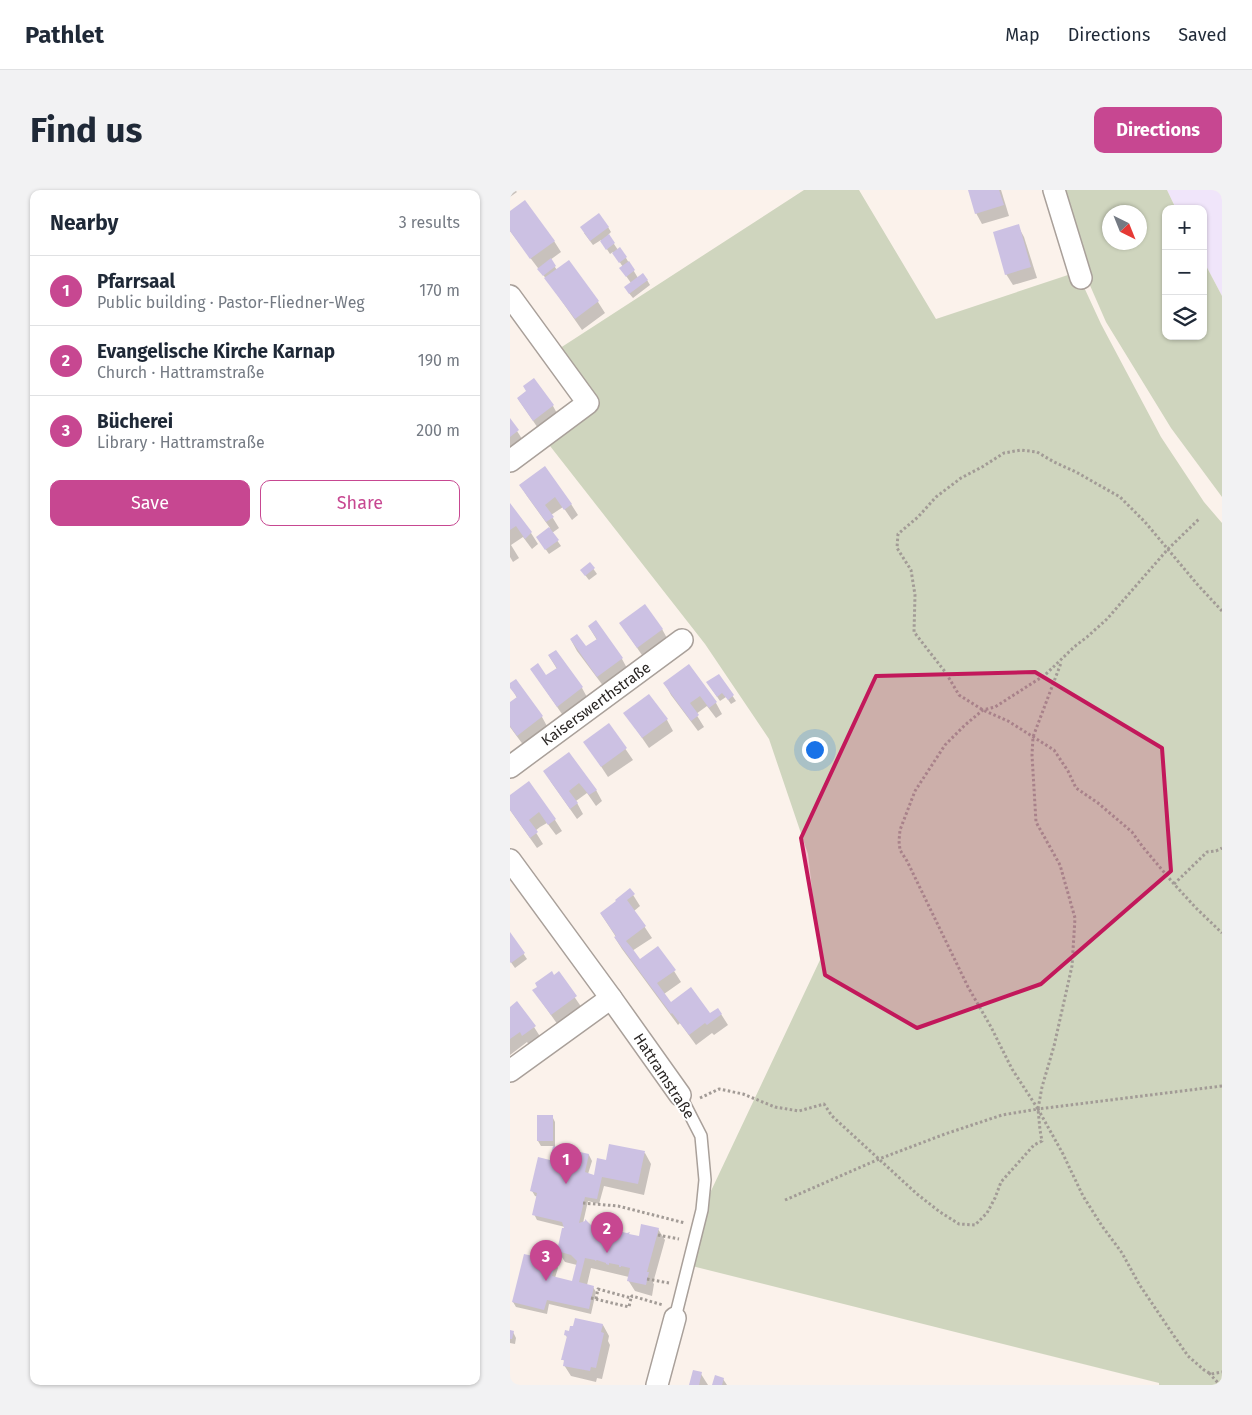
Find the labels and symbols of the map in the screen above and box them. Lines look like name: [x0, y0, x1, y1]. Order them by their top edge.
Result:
north arrow: [1102, 205, 1147, 250]
street label: Kaiserswerthstraße: [538, 658, 654, 750]
your location: [802, 737, 828, 763]
street label: Hattramstraße: [630, 1030, 698, 1122]
pin: 1: [550, 1143, 582, 1184]
pin: 2: [591, 1212, 623, 1253]
pin: 3: [530, 1240, 562, 1281]

